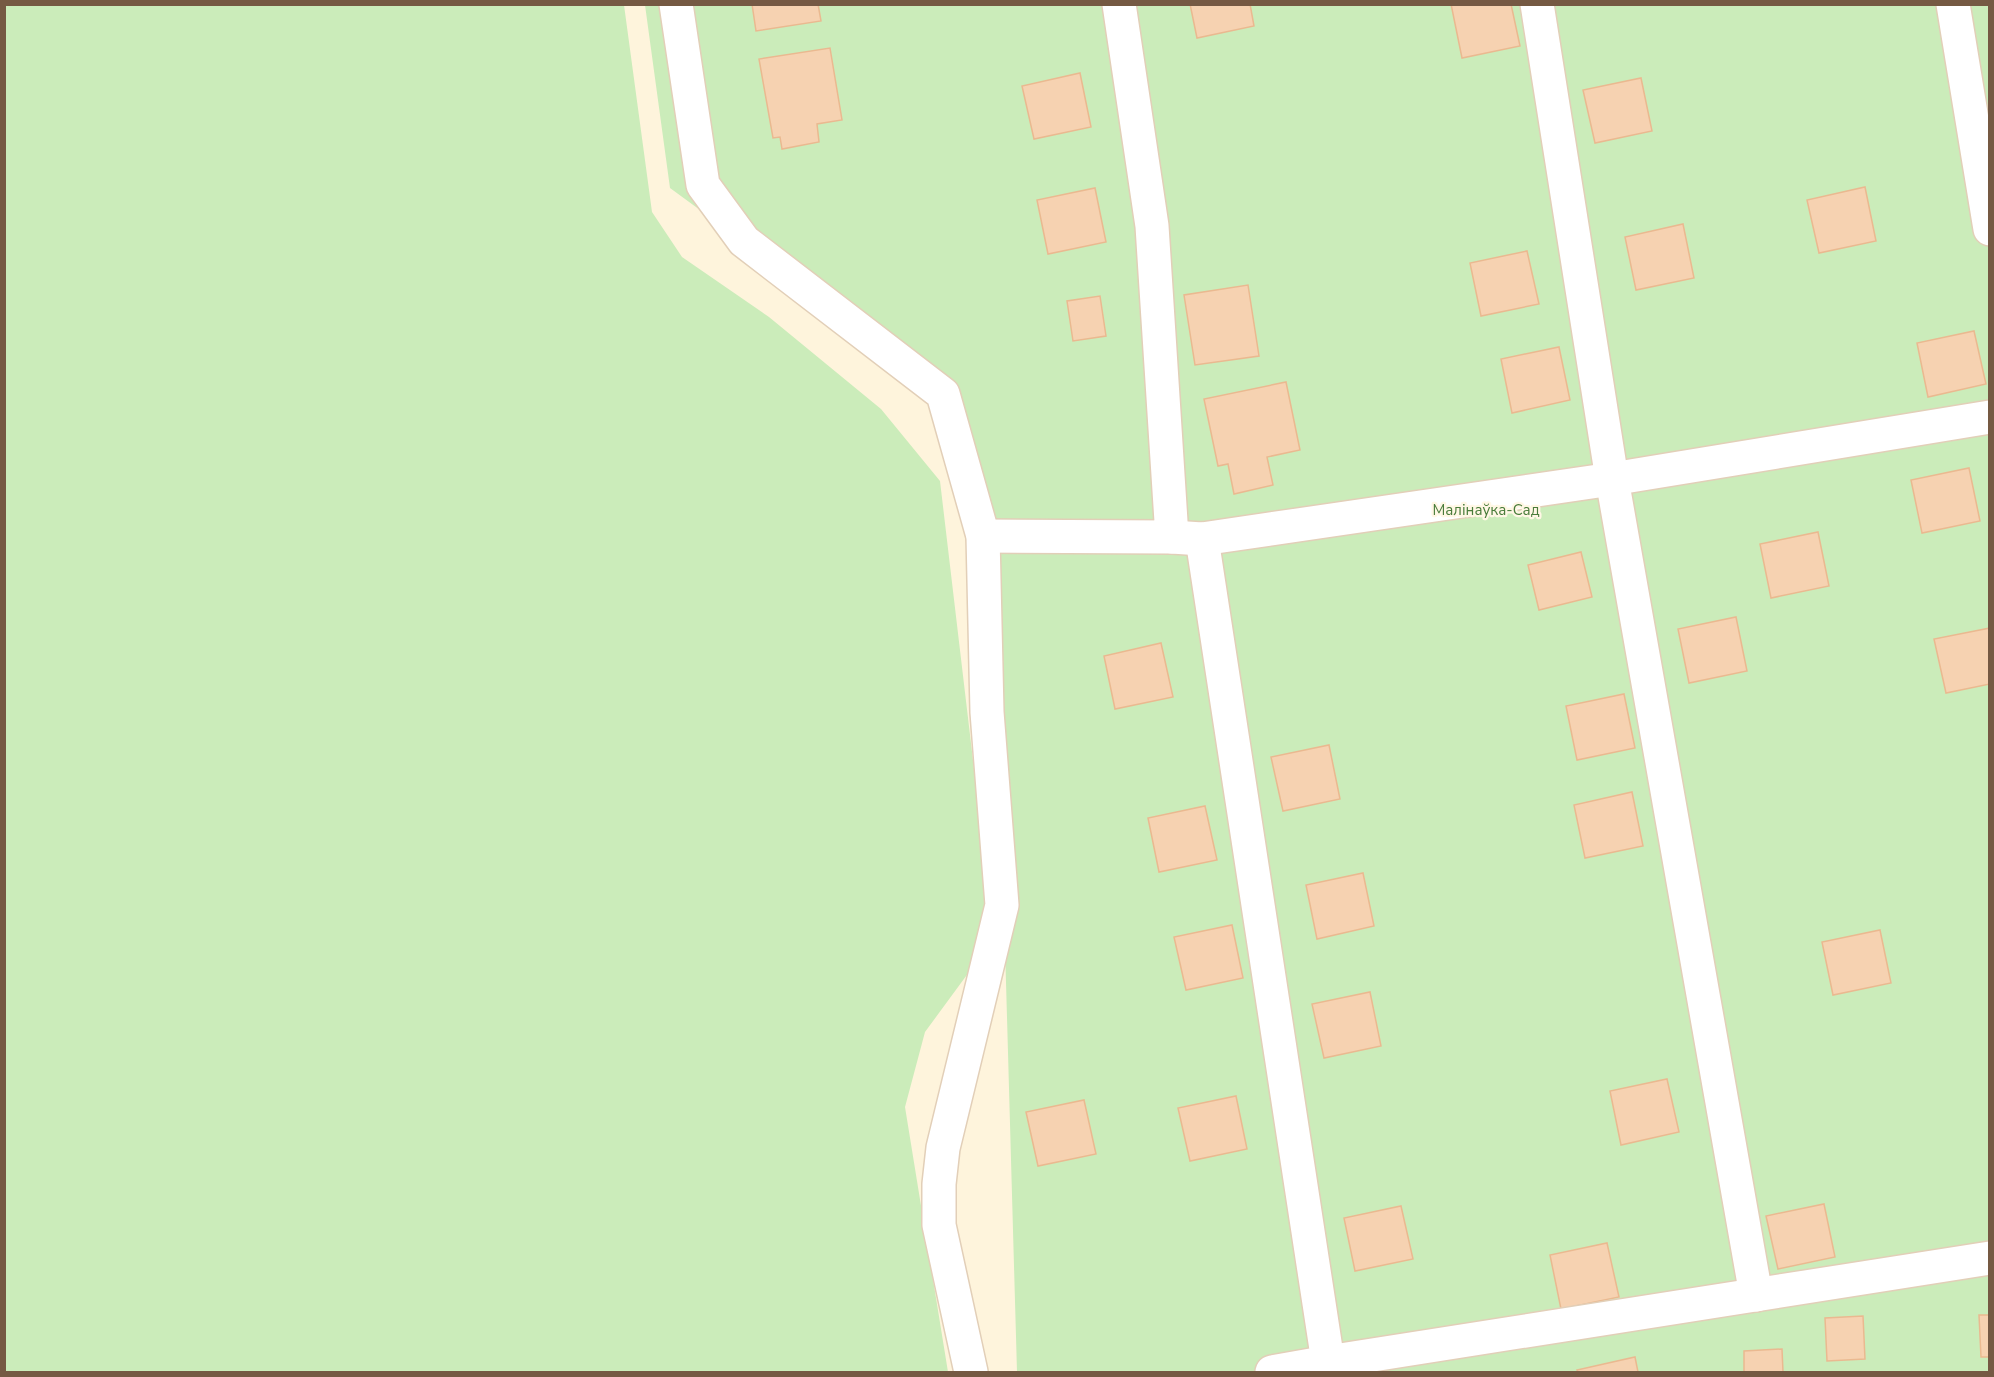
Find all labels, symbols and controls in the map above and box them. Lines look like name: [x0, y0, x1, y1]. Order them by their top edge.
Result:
park label: Малінаўка-Сад: [1432, 500, 1540, 520]

